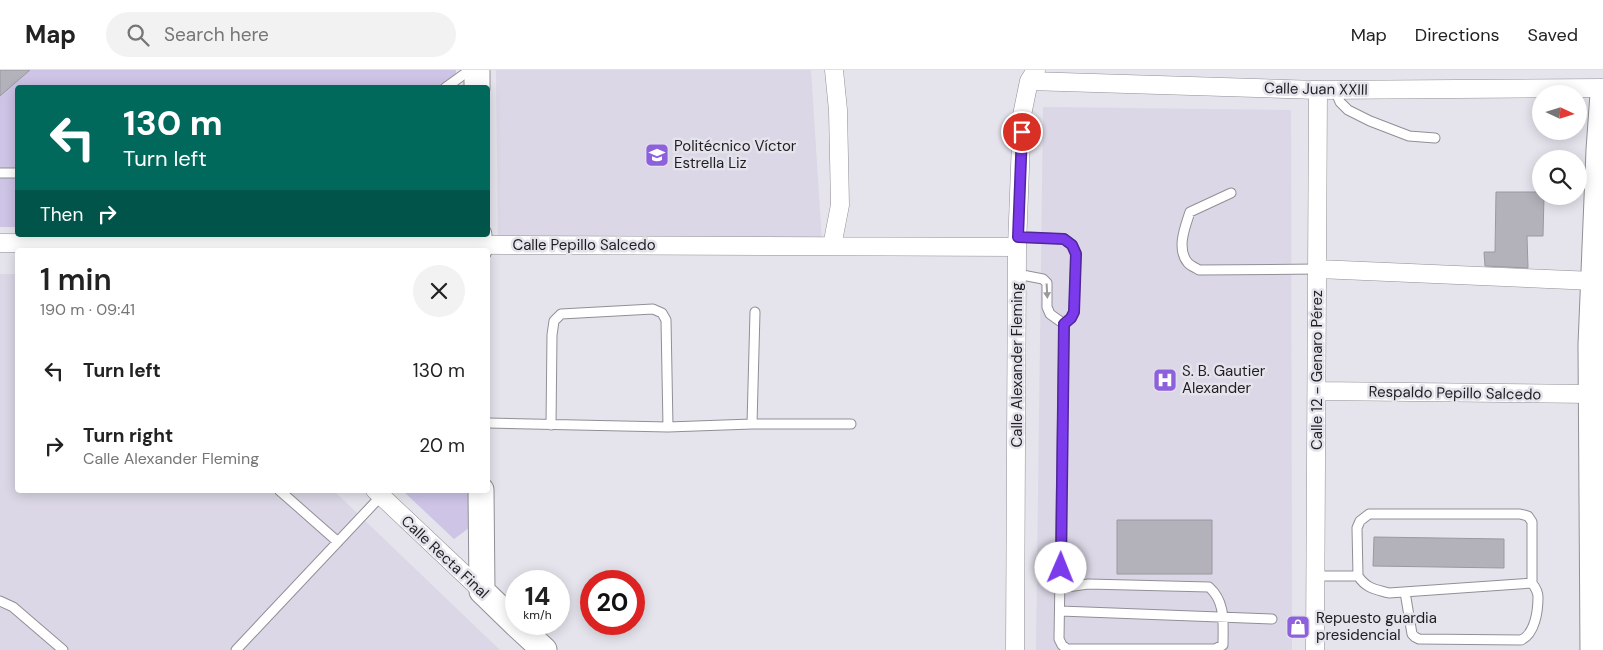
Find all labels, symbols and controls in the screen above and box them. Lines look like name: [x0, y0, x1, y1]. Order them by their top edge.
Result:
search box: [106, 12, 456, 57]
text: Map: [25, 19, 76, 50]
icon: search: [124, 21, 152, 49]
text: Search here: [164, 22, 269, 47]
text: Map: [1351, 23, 1387, 47]
text: Directions: [1415, 23, 1500, 47]
text: Saved: [1528, 23, 1578, 47]
street label: Calle Juan XXIII: [1264, 78, 1368, 100]
north arrow: [1532, 85, 1588, 140]
map controls: [1532, 85, 1587, 205]
text: 130 m: [123, 100, 223, 146]
icon: left: [40, 105, 105, 170]
pin: [1001, 111, 1043, 153]
icon: arrive: [1008, 118, 1036, 146]
place label: Politécnico Víctor Estrella Liz: [674, 136, 797, 173]
school or university icon: Politécnico Víctor Estrella Liz: [644, 142, 670, 168]
text: Turn left: [123, 144, 207, 173]
button: search: [1532, 150, 1587, 205]
icon: right: [93, 200, 121, 228]
text: Then: [40, 202, 83, 227]
street label: Calle Pepillo Salcedo: [512, 235, 656, 255]
text: 1 min: [40, 260, 112, 299]
button: close: [413, 265, 465, 317]
street label: Calle Alexander Fleming: [1007, 282, 1027, 448]
one-way arrow: [1043, 284, 1051, 300]
street label: Calle 12 - Genaro Pérez: [1307, 290, 1327, 450]
text: 190 m · 09:41: [40, 299, 135, 320]
icon: left: [40, 357, 68, 385]
text: Turn left: [83, 358, 161, 383]
text: 130 m: [413, 358, 465, 383]
place label: S. B. Gautier Alexander: [1182, 361, 1266, 398]
hospital icon: S. B. Gautier Alexander: [1152, 367, 1178, 393]
street label: Respaldo Pepillo Salcedo: [1369, 381, 1542, 405]
text: Turn right: [83, 423, 173, 448]
icon: right: [40, 432, 68, 460]
text: 20 m: [419, 433, 465, 458]
text: Calle Alexander Fleming: [83, 448, 259, 469]
street label: Calle Recta Final: [397, 511, 493, 603]
position arrow: [1034, 541, 1086, 593]
speed limit sign: 20: [580, 570, 645, 635]
text: 14: [525, 580, 550, 613]
text: km/h: [523, 607, 552, 623]
place label: Repuesto guardia presidencial: [1316, 608, 1437, 645]
shop icon: Repuesto guardia presidencial: [1285, 614, 1311, 640]

